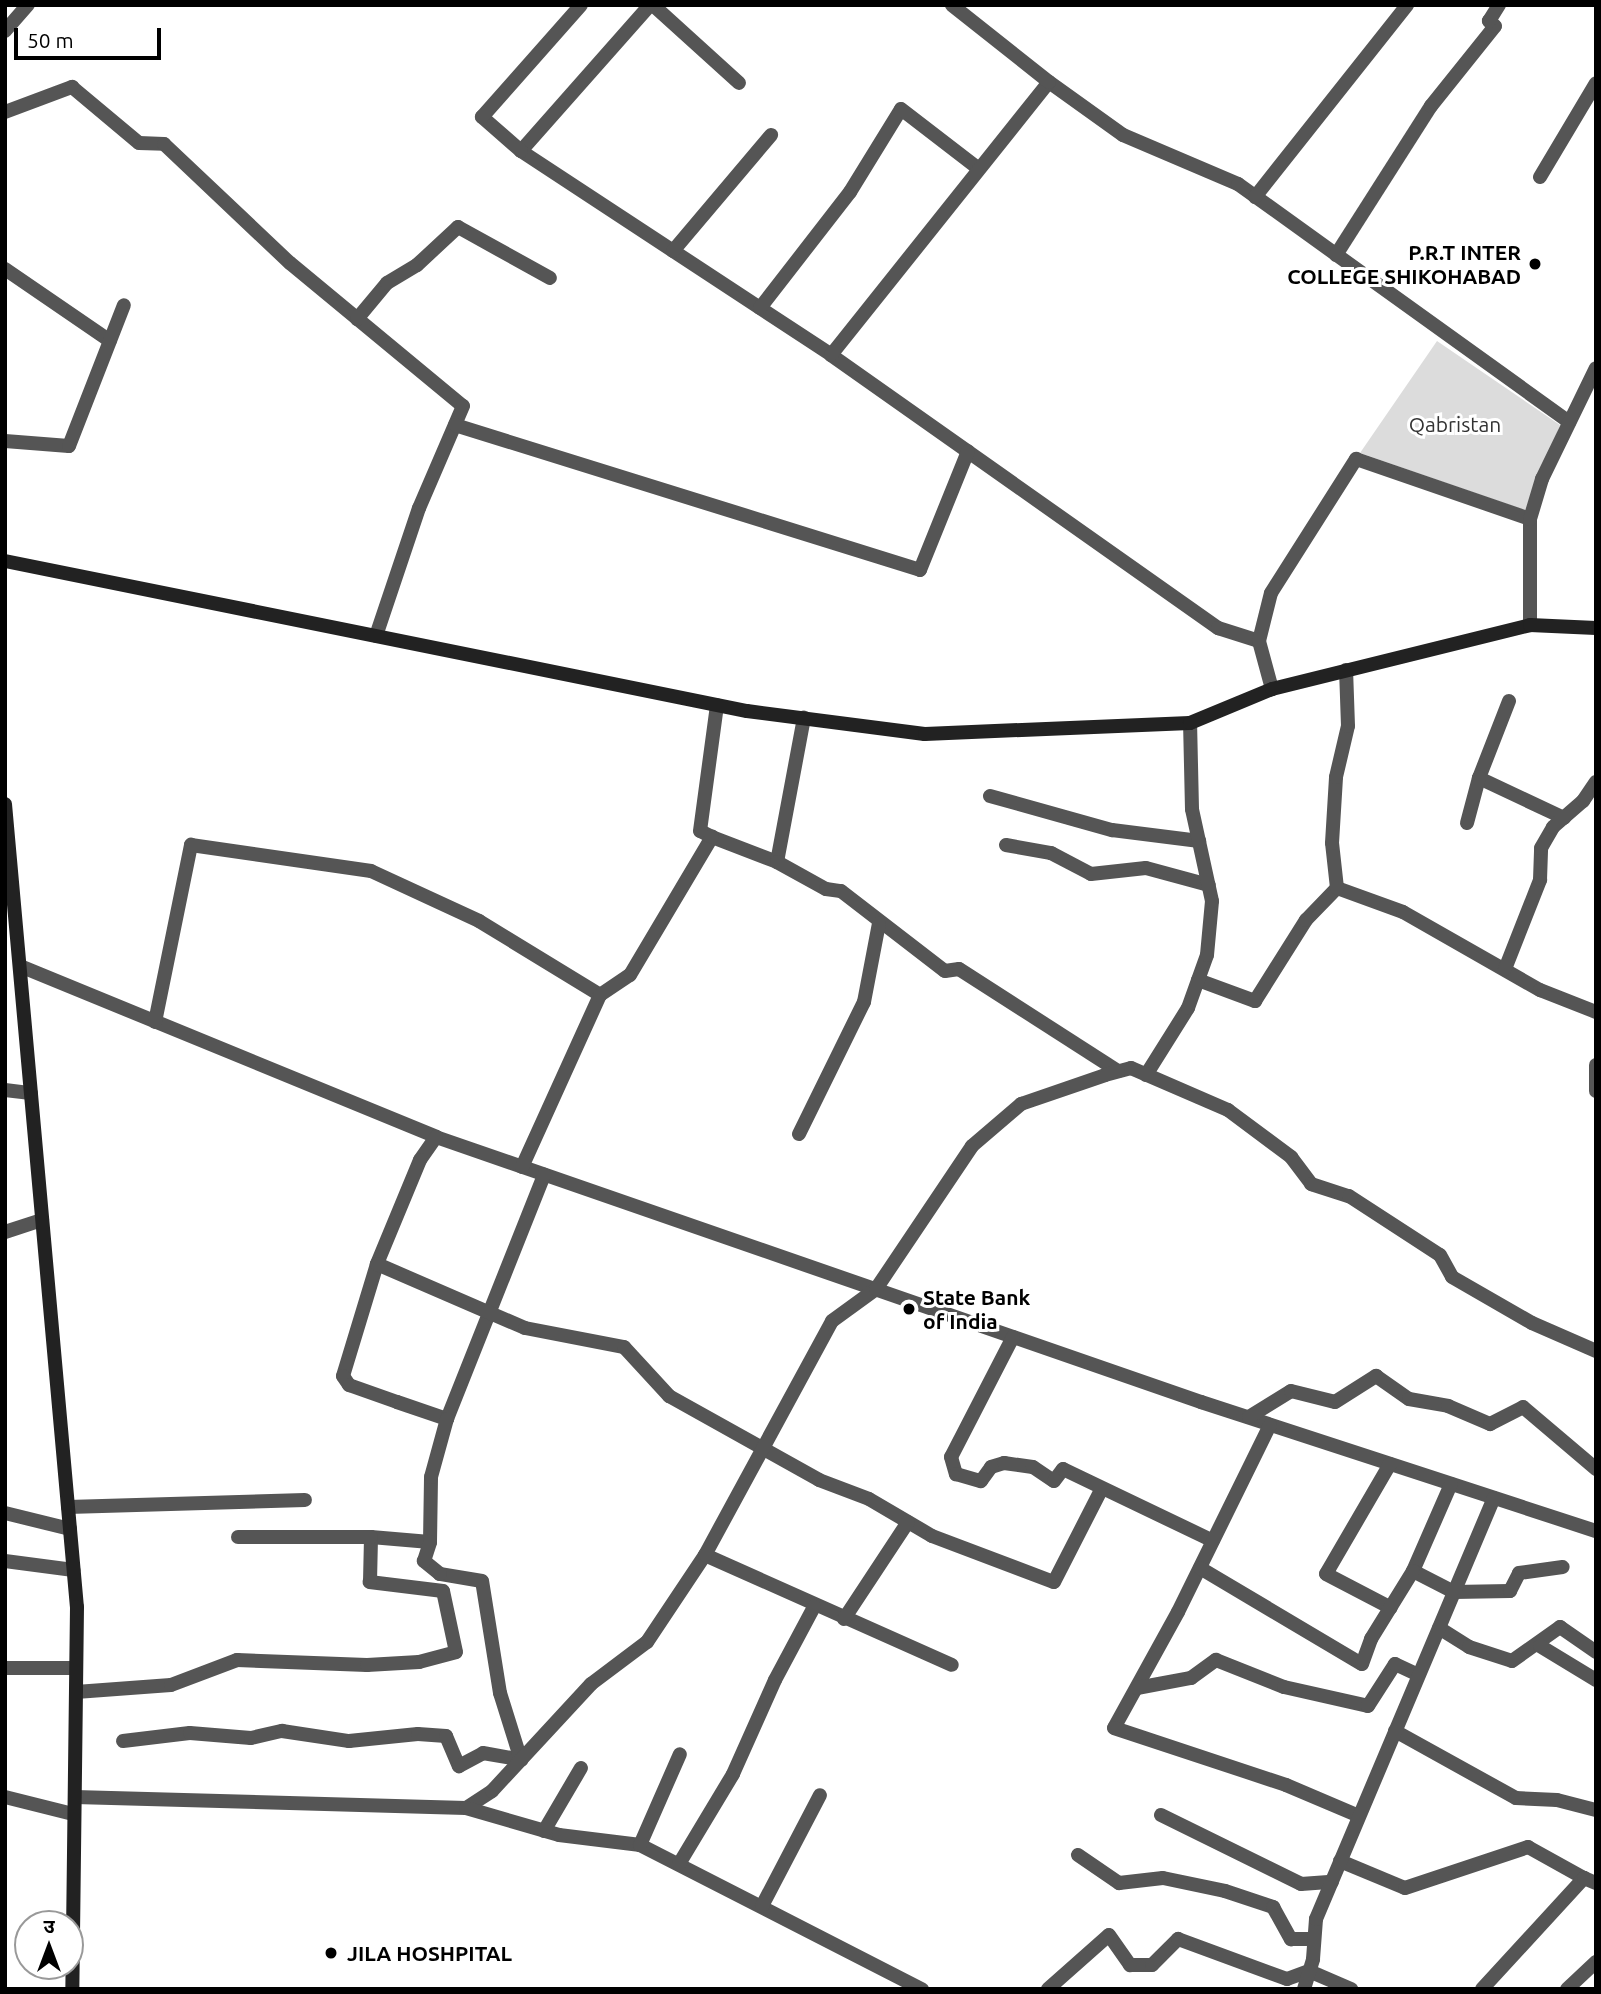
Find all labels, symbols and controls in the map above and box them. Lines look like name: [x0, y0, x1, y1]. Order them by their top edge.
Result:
scale bar: [18, 14, 164, 58]
text: 50 m: [27, 28, 74, 52]
place label: P.R.T INTER COLLEGE SHIKOHABAD: [1287, 239, 1521, 289]
marker: P.R.T INTER COLLEGE SHIKOHABAD: [1527, 256, 1543, 272]
park label: Qabristan: [1409, 411, 1501, 437]
place label: State Bank of India: [923, 1284, 1030, 1334]
marker: State Bank of India: [901, 1301, 917, 1317]
north arrow: [14, 1910, 84, 1980]
text: उ: [43, 1915, 55, 1937]
place label: JILA HOSHPITAL: [347, 1940, 512, 1966]
marker: JILA HOSHPITAL: [321, 1943, 341, 1963]

